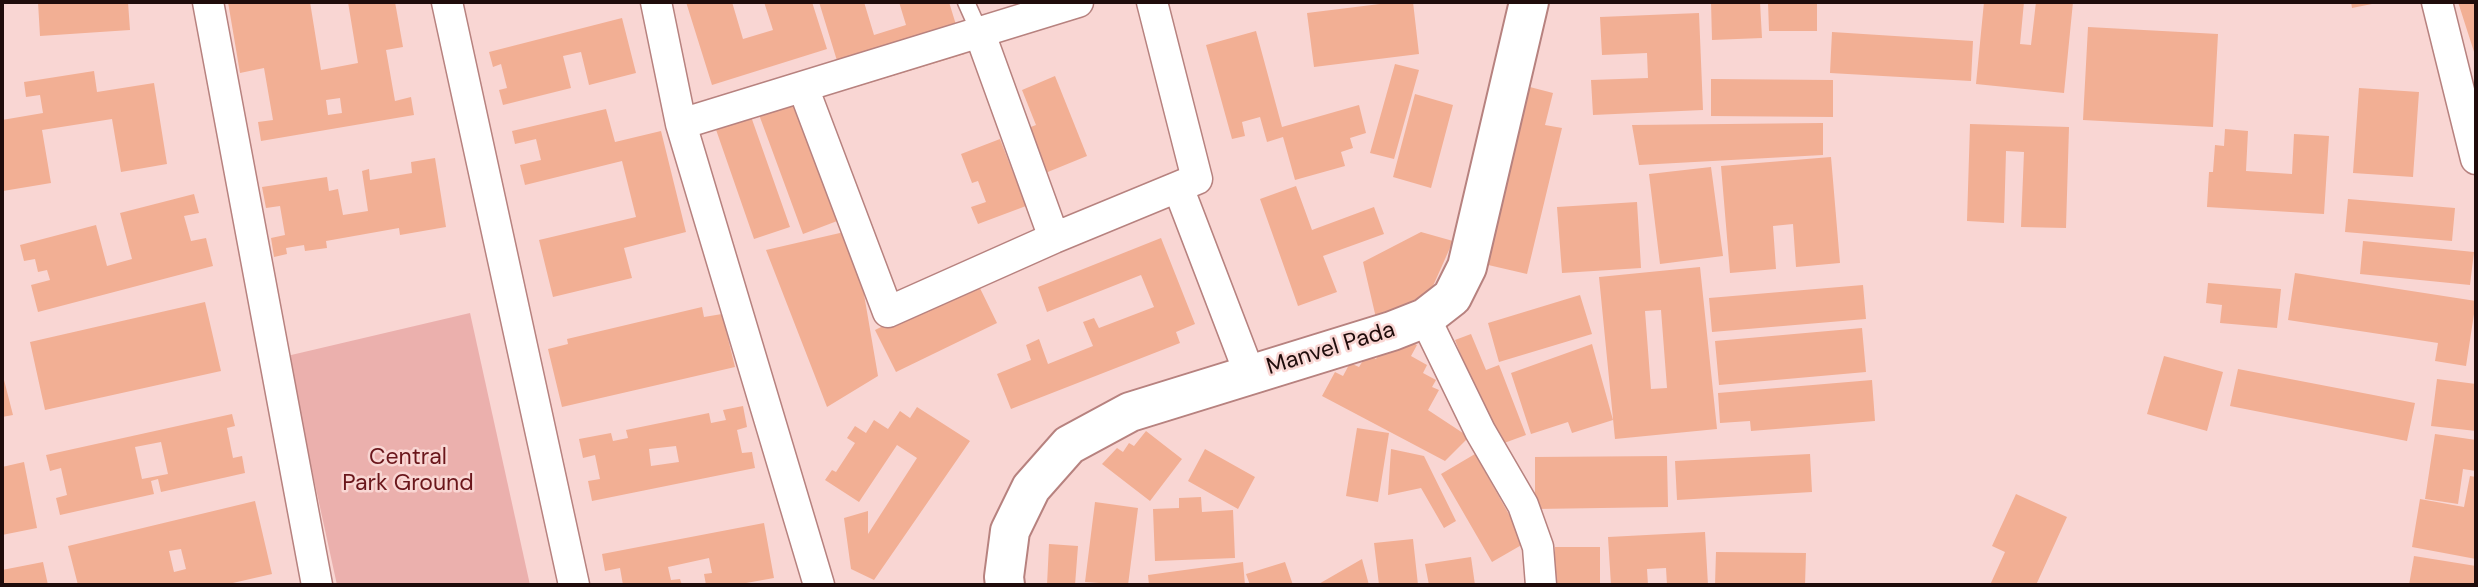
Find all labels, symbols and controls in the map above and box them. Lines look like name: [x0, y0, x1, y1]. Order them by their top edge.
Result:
street label: Manvel Pada: [1263, 316, 1399, 382]
park label: Central Park Ground: [342, 444, 474, 498]

